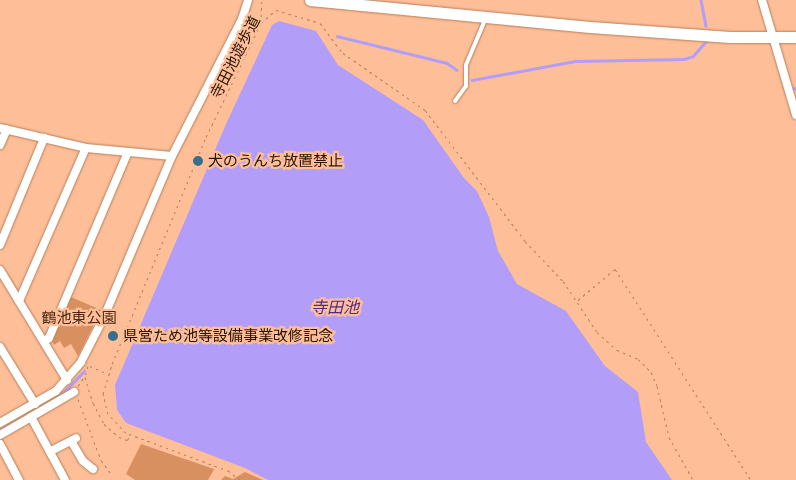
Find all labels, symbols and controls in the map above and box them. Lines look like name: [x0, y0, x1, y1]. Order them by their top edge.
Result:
street label: 寺田池遊歩道: [207, 13, 263, 101]
place label: 犬のうんち放置禁止: [208, 152, 343, 170]
marker: 犬のうんち放置禁止: [192, 155, 204, 167]
water label: 寺田池: [311, 298, 359, 318]
park label: 鶴池東公園: [42, 309, 116, 327]
place label: 県営ため池等設備事業改修記念: [123, 327, 333, 345]
marker: 県営ため池等設備事業改修記念: [107, 330, 119, 342]

